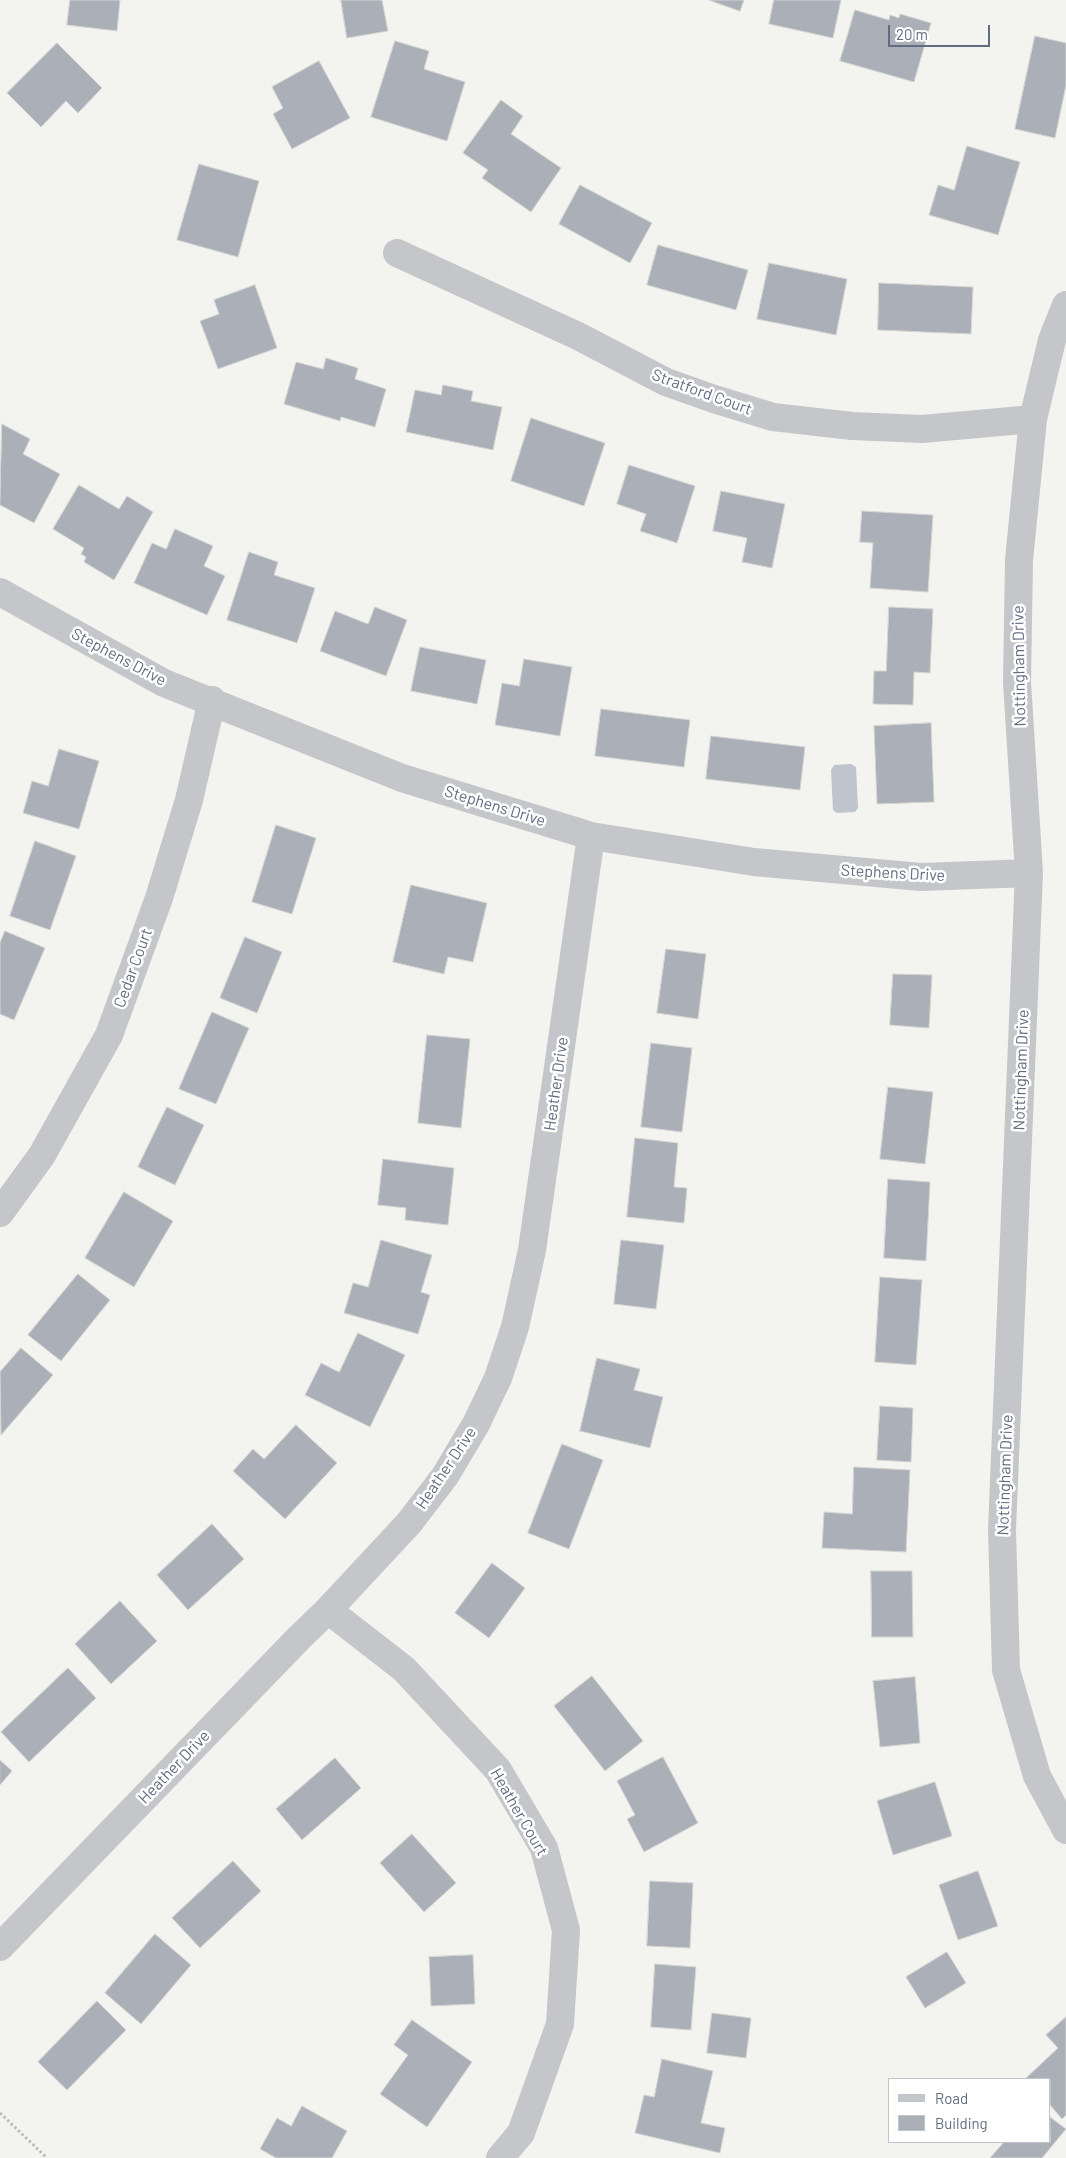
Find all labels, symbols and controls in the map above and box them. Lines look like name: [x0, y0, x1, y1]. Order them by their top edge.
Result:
scale bar: [891, 15, 994, 47]
text: 20 m: [896, 25, 928, 43]
street label: Stratford Court: [649, 365, 755, 419]
street label: Nottingham Drive: [1008, 605, 1030, 727]
street label: Stephens Drive: [68, 624, 170, 690]
street label: Stephens Drive: [442, 782, 548, 830]
street label: Stephens Drive: [840, 861, 946, 885]
street label: Cedar Court: [110, 926, 156, 1010]
street label: Nottingham Drive: [1009, 1009, 1033, 1131]
street label: Heather Drive: [540, 1036, 572, 1132]
street label: Nottingham Drive: [993, 1414, 1017, 1536]
street label: Heather Drive: [412, 1423, 480, 1513]
street label: Heather Drive: [134, 1726, 214, 1808]
street label: Heather Court: [486, 1765, 552, 1859]
legend: [888, 2078, 1051, 2143]
text: Road: [935, 2089, 968, 2107]
text: Building: [935, 2114, 988, 2132]

